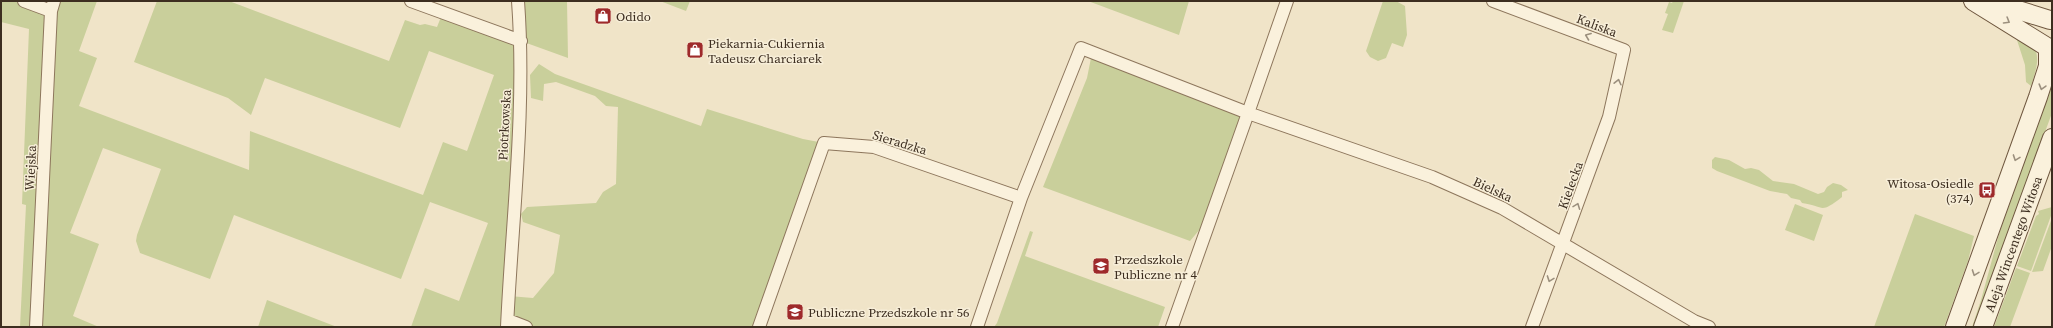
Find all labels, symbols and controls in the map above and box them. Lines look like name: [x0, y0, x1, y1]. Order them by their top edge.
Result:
shop icon: Odido: [593, 6, 613, 26]
place label: Odido: [616, 8, 651, 25]
street label: Kaliska: [1574, 10, 1620, 41]
one-way arrow: [2003, 17, 2010, 24]
one-way arrow: [1584, 33, 1591, 41]
place label: Piekarnia-Cukiernia Tadeusz Charciarek: [708, 35, 825, 67]
shop icon: Piekarnia-Cukiernia Tadeusz Charciarek: [685, 40, 705, 60]
one-way arrow: [1613, 79, 1621, 86]
one-way arrow: [2038, 83, 2047, 90]
street label: Piotrkowska: [494, 89, 515, 161]
street label: Sieradzka: [871, 126, 930, 159]
street label: Wiejska: [21, 144, 40, 191]
one-way arrow: [2013, 154, 2021, 161]
street label: Kielecka: [1554, 159, 1587, 211]
street label: Bielska: [1470, 173, 1516, 206]
street label: Aleja Wincentego Witosa: [1981, 173, 2046, 315]
place label: Witosa-Osiedle (374): [1887, 175, 1974, 207]
bus stop icon: Witosa-Osiedle (374): [1977, 180, 1997, 200]
one-way arrow: [1573, 202, 1581, 209]
place label: Przedszkole Publiczne nr 4: [1114, 251, 1198, 283]
school or university icon: Przedszkole Publiczne nr 4: [1091, 256, 1111, 276]
one-way arrow: [1971, 269, 1979, 276]
one-way arrow: [1546, 275, 1554, 282]
school or university icon: Publiczne Przedszkole nr 56: [785, 302, 805, 322]
place label: Publiczne Przedszkole nr 56: [808, 304, 970, 321]

